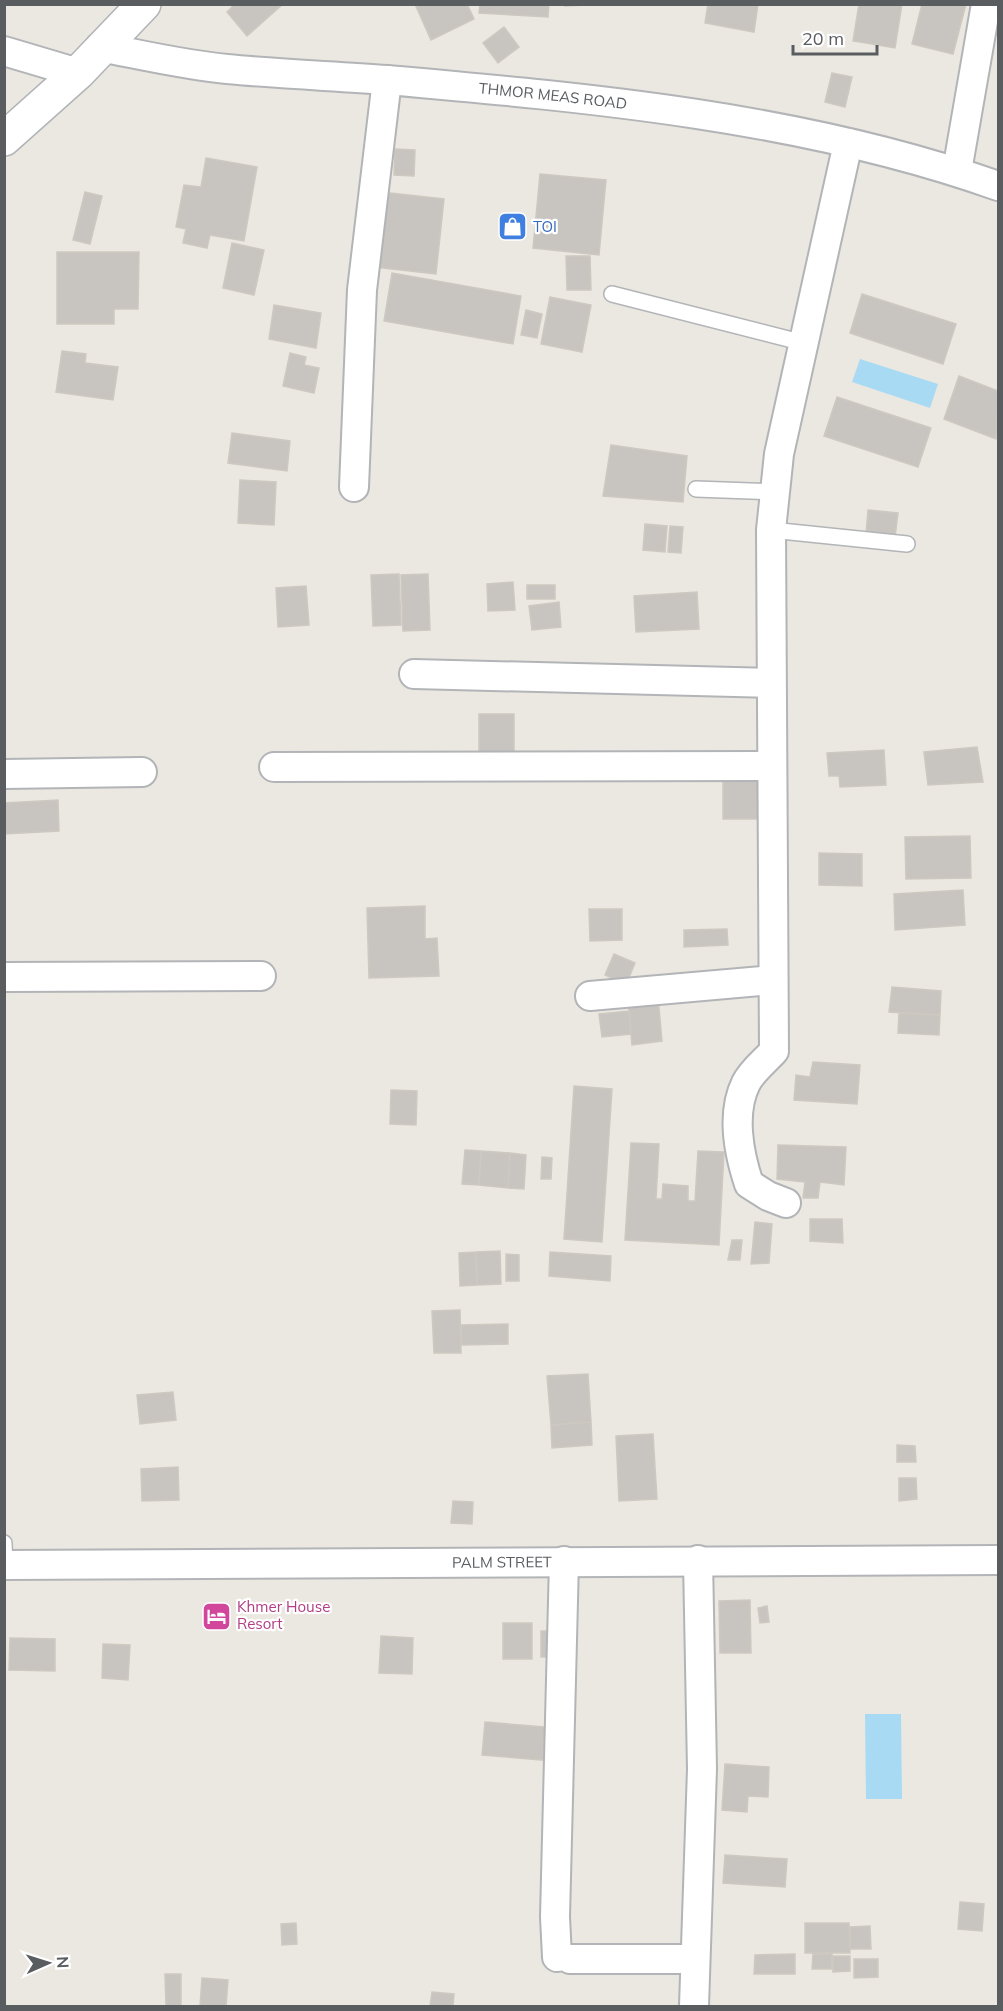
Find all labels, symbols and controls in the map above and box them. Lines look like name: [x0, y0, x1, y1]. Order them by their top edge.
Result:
scale bar: [793, 18, 877, 56]
text: 20 m: [802, 27, 844, 50]
street label: THMOR MEAS ROAD: [478, 78, 628, 113]
shop icon: TOI: [496, 211, 528, 243]
place label: TOI: [533, 217, 557, 236]
street label: PALM STREET: [452, 1552, 552, 1572]
place label: Khmer House Resort: [237, 1597, 330, 1633]
hotel icon: Khmer House Resort: [200, 1600, 232, 1632]
north arrow: [18, 1933, 78, 1993]
text: N: [53, 1956, 73, 1969]

